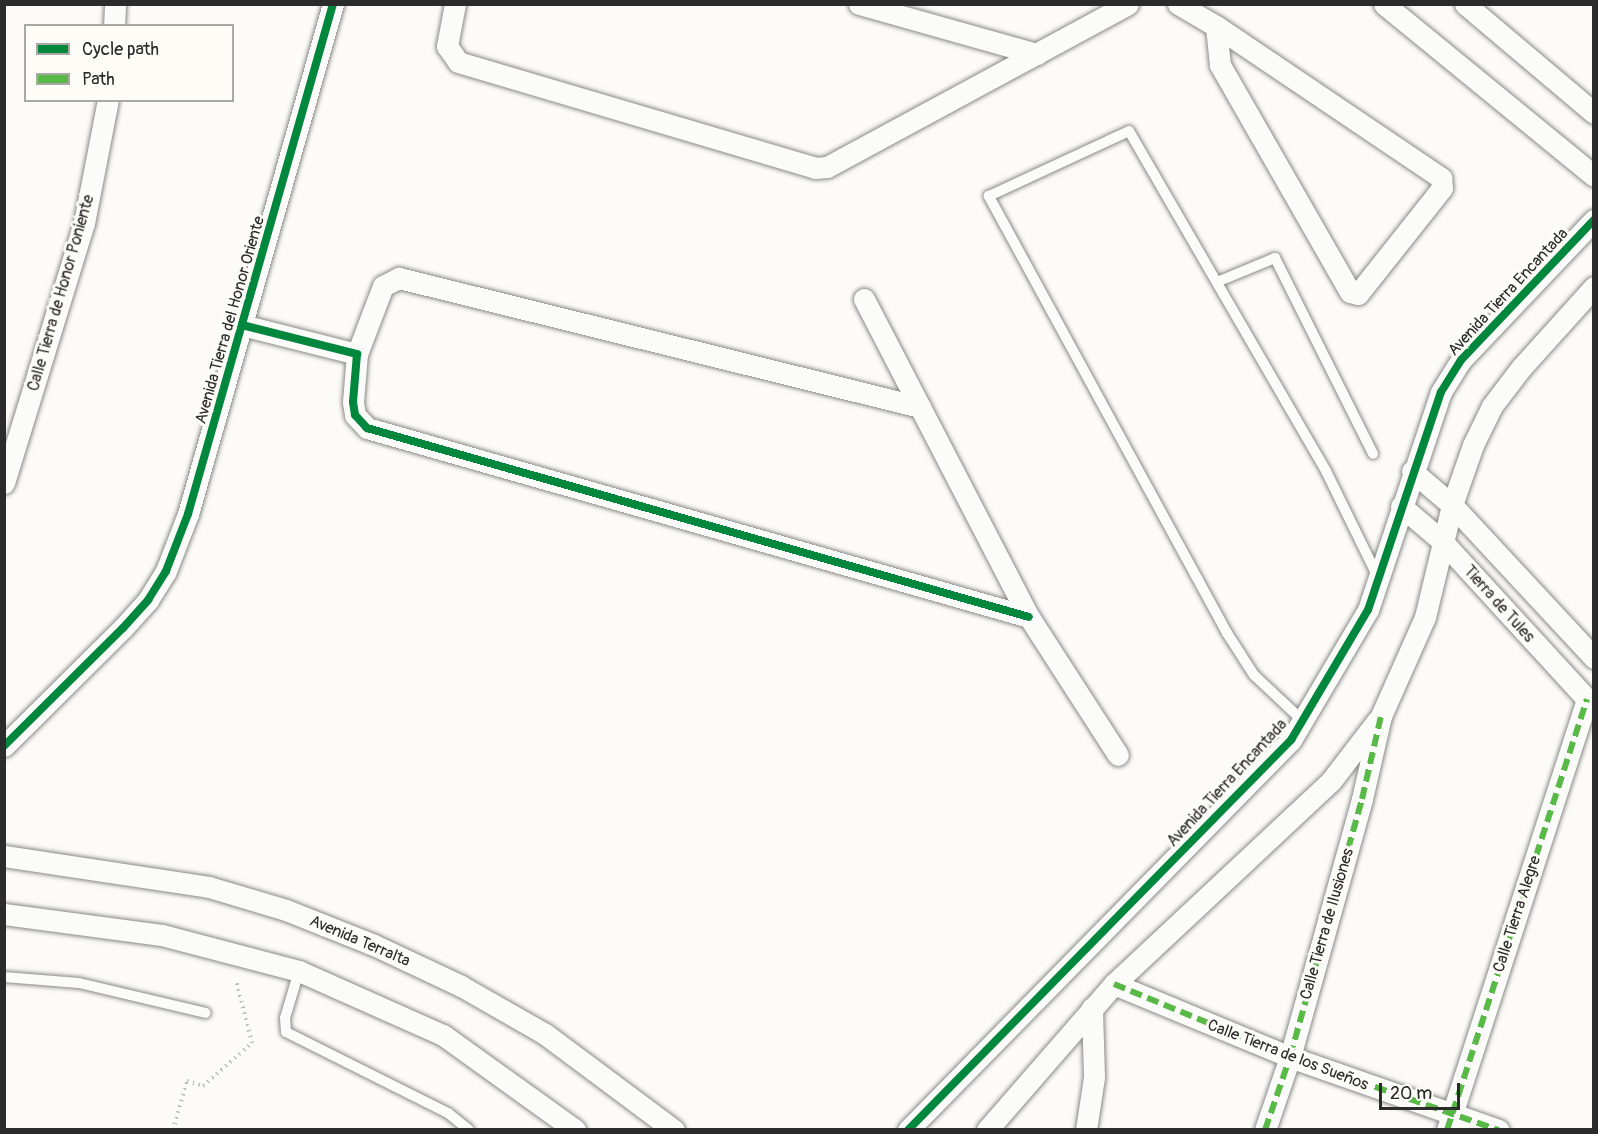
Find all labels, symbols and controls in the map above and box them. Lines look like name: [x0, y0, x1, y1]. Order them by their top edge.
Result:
legend: [24, 24, 234, 102]
text: Cycle path: [82, 38, 159, 61]
text: Path: [82, 68, 115, 91]
street label: Calle Tierra de Honor Poniente: [24, 193, 98, 393]
street label: Avenida Tierra del Honor Oriente: [191, 214, 269, 426]
street label: Avenida Tierra Encantada: [1444, 224, 1572, 360]
street label: Tierra de Tules: [1460, 562, 1538, 646]
street label: Avenida Tierra Encantada: [1163, 715, 1291, 851]
street label: Calle Tierra de Ilusiones: [1296, 846, 1358, 1002]
street label: Calle Tierra Alegre: [1489, 853, 1545, 975]
street label: Avenida Terralta: [307, 911, 413, 971]
street label: Calle Tierra de los Sueños: [1205, 1015, 1371, 1095]
scale bar: [1382, 1071, 1463, 1109]
text: 20 m: [1390, 1082, 1432, 1105]

